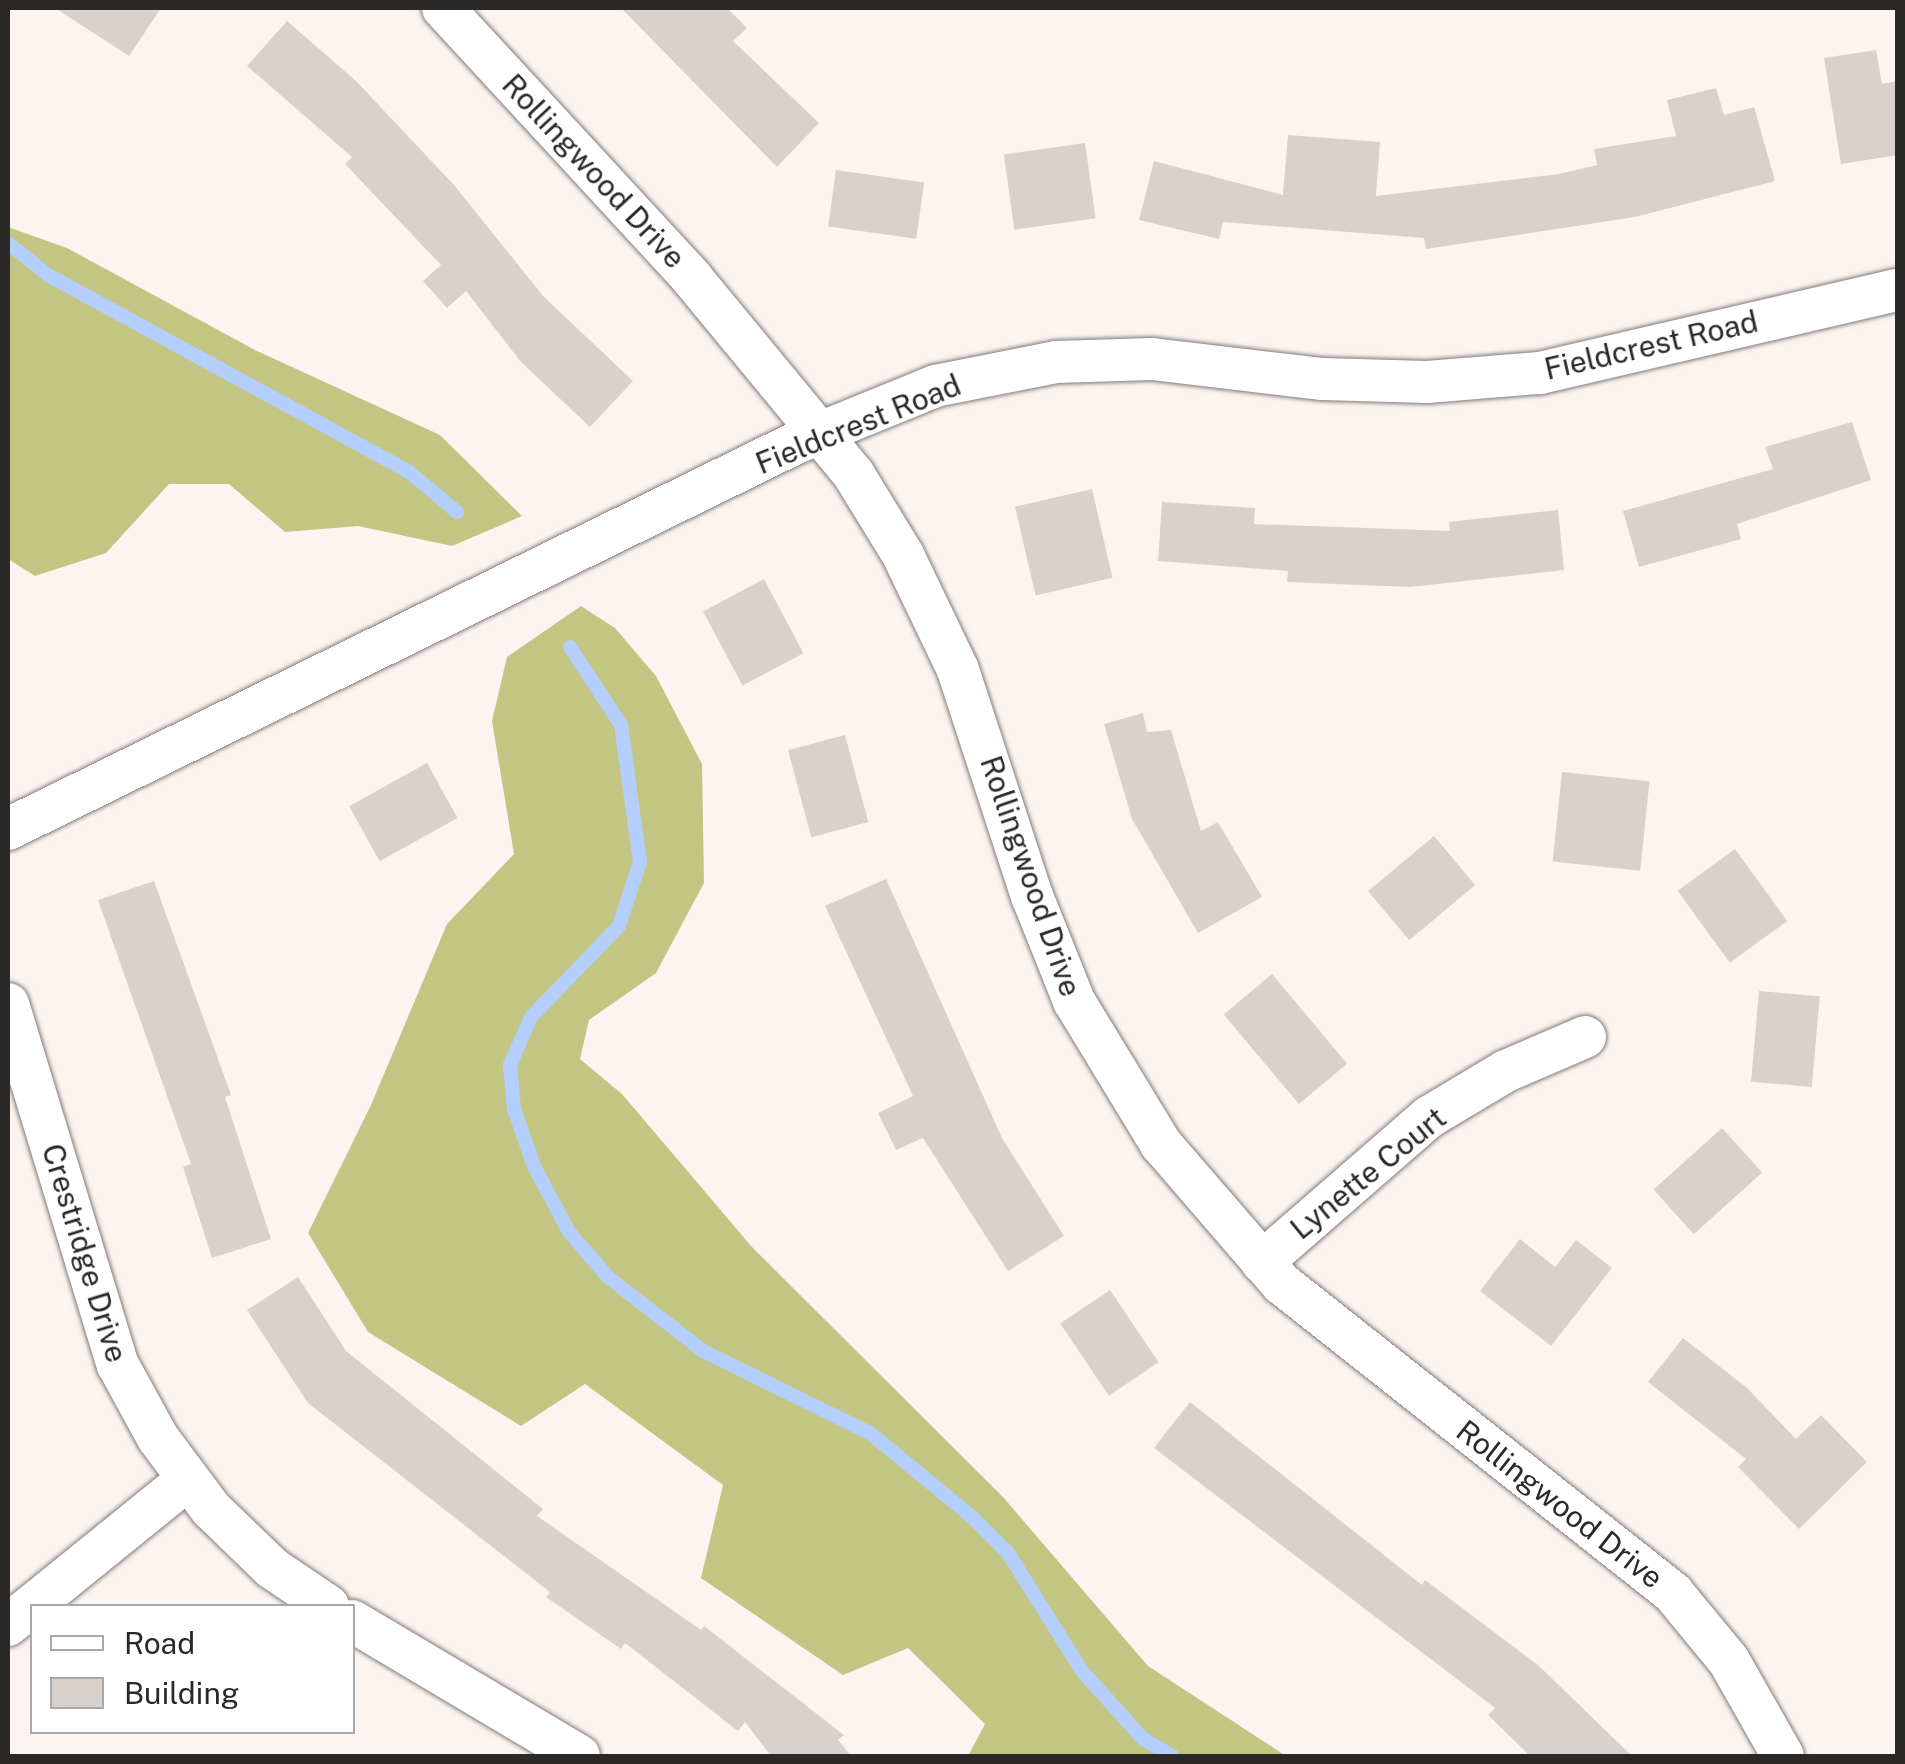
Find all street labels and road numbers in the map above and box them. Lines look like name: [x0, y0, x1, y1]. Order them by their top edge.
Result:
street label: Rollingwood Drive: [495, 67, 693, 275]
street label: Fieldcrest Road: [1541, 303, 1761, 387]
street label: Fieldcrest Road: [750, 367, 966, 481]
street label: Rollingwood Drive: [973, 751, 1089, 1001]
street label: Lynette Court: [1283, 1099, 1453, 1247]
street label: Crestridge Drive: [35, 1139, 135, 1367]
street label: Rollingwood Drive: [1450, 1412, 1670, 1596]

